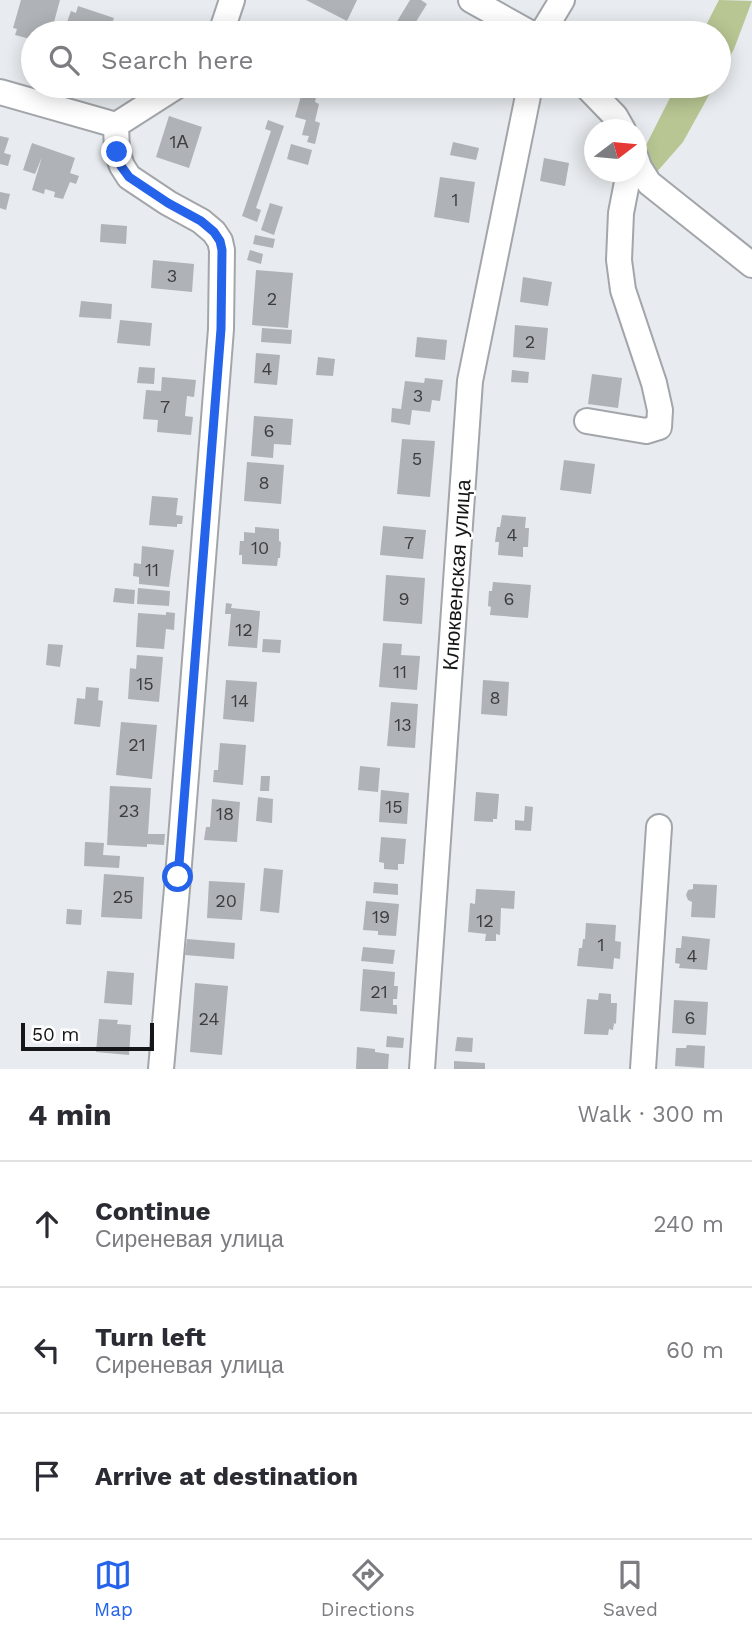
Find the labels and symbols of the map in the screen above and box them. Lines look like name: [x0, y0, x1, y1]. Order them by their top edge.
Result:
north arrow: [584, 119, 647, 182]
house number: 1А: [169, 131, 189, 152]
route end: [101, 136, 132, 167]
house number: 1: [451, 189, 459, 210]
house number: 3: [167, 265, 177, 286]
house number: 2: [267, 288, 277, 309]
house number: 2: [525, 331, 535, 352]
house number: 4: [262, 358, 273, 379]
house number: 3: [413, 385, 423, 406]
house number: 7: [160, 396, 170, 417]
house number: 6: [264, 420, 274, 441]
house number: 5: [412, 448, 422, 469]
house number: 8: [258, 472, 270, 493]
street label: Клюквенская улица: [437, 478, 476, 671]
house number: 4: [507, 524, 518, 545]
house number: 7: [404, 532, 414, 553]
house number: 10: [251, 537, 269, 558]
house number: 11: [145, 559, 159, 580]
house number: 9: [398, 588, 410, 609]
house number: 6: [504, 588, 514, 609]
house number: 12: [235, 619, 253, 640]
house number: 11: [393, 661, 407, 682]
house number: 15: [136, 673, 154, 694]
house number: 8: [489, 687, 501, 708]
house number: 14: [231, 690, 249, 711]
house number: 13: [394, 714, 412, 735]
house number: 21: [128, 734, 146, 755]
house number: 15: [385, 796, 403, 817]
house number: 23: [119, 800, 140, 821]
house number: 18: [216, 803, 234, 824]
route start: [162, 861, 193, 892]
house number: 25: [113, 886, 133, 907]
house number: 20: [215, 890, 237, 911]
house number: 19: [372, 906, 390, 927]
house number: 12: [476, 910, 494, 931]
house number: 1: [597, 934, 605, 955]
house number: 4: [687, 945, 698, 966]
house number: 21: [370, 981, 388, 1002]
house number: 6: [685, 1007, 695, 1028]
house number: 24: [199, 1008, 219, 1029]
scale bar: [21, 1020, 154, 1052]

